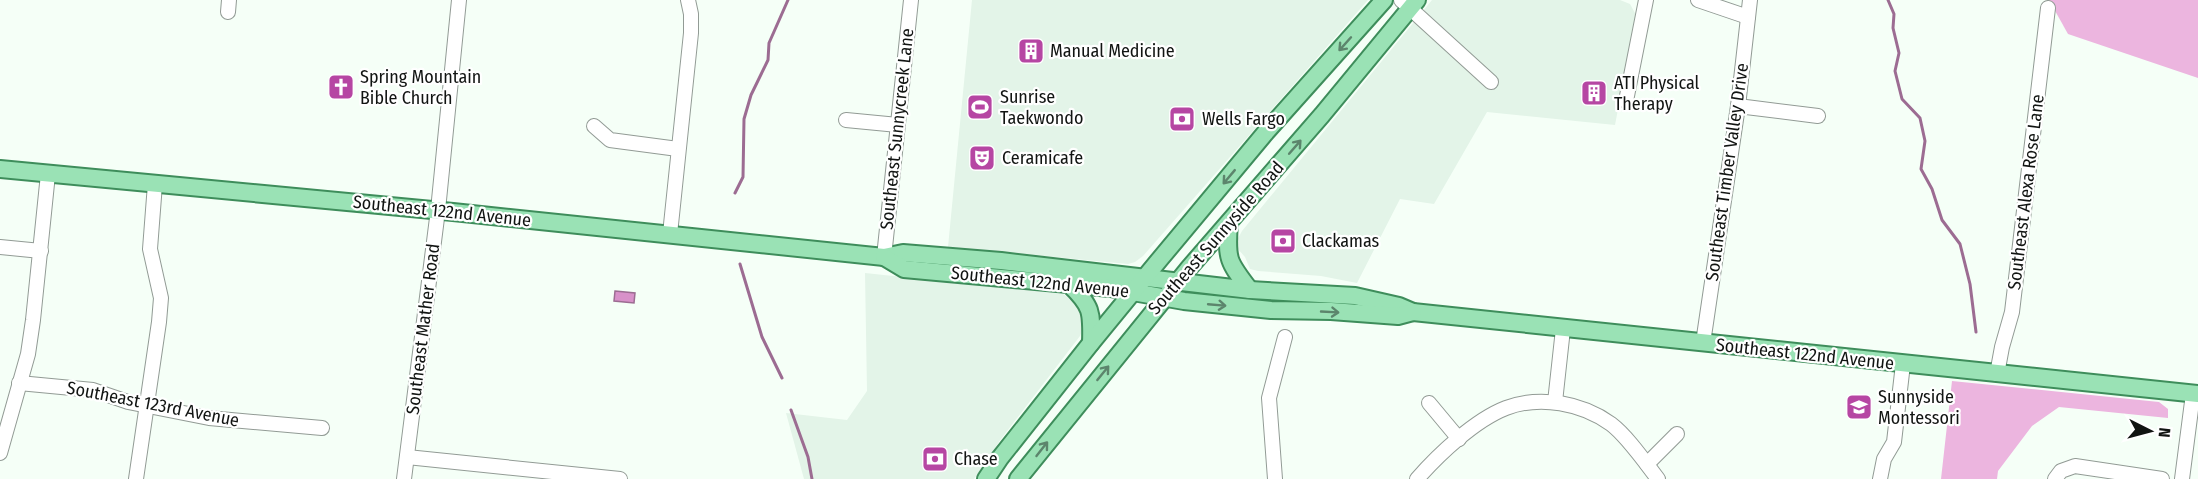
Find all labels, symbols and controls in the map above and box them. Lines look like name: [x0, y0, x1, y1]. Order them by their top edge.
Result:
street label: Southeast Sunnycreek Lane: [875, 27, 919, 231]
building icon: Manual Medicine: [1016, 36, 1046, 66]
one-way arrow: [1338, 36, 1352, 51]
place label: Manual Medicine: [1050, 40, 1175, 62]
street label: Southeast Timber Valley Drive: [1701, 62, 1753, 282]
place label: Spring Mountain Bible Church: [360, 66, 481, 109]
church icon: Spring Mountain Bible Church: [326, 72, 356, 102]
place label: ATI Physical Therapy: [1614, 72, 1700, 115]
building icon: ATI Physical Therapy: [1579, 78, 1609, 108]
place label: Sunrise Taekwondo: [1000, 86, 1083, 129]
sports icon: Sunrise Taekwondo: [965, 92, 995, 122]
street label: Southeast Alexa Rose Lane: [2003, 93, 2049, 291]
bank icon: Wells Fargo: [1167, 104, 1197, 134]
place label: Wells Fargo: [1202, 108, 1285, 130]
one-way arrow: [1288, 140, 1302, 155]
theatre icon: Ceramicafe: [967, 143, 997, 173]
place label: Ceramicafe: [1002, 147, 1083, 169]
street label: Southeast Sunnyside Road: [1143, 157, 1289, 319]
one-way arrow: [1222, 169, 1235, 185]
street label: Southeast 122nd Avenue: [352, 191, 532, 231]
bank icon: Clackamas: [1268, 226, 1298, 256]
place label: Clackamas: [1302, 230, 1380, 252]
street label: Southeast Mather Road: [402, 242, 444, 416]
street label: Southeast 122nd Avenue: [950, 262, 1130, 302]
one-way arrow: [1207, 300, 1227, 311]
one-way arrow: [1319, 306, 1339, 317]
street label: Southeast 122nd Avenue: [1715, 334, 1895, 374]
one-way arrow: [1096, 366, 1110, 381]
street label: Southeast 123rd Avenue: [65, 376, 241, 432]
place label: Sunnyside Montessori: [1878, 386, 1960, 429]
school or university icon: Sunnyside Montessori: [1844, 392, 1874, 422]
north arrow: [2120, 401, 2180, 461]
text: N: [2154, 427, 2174, 438]
one-way arrow: [1036, 441, 1049, 457]
bank icon: Chase: [920, 444, 950, 474]
place label: Chase: [954, 448, 998, 470]

